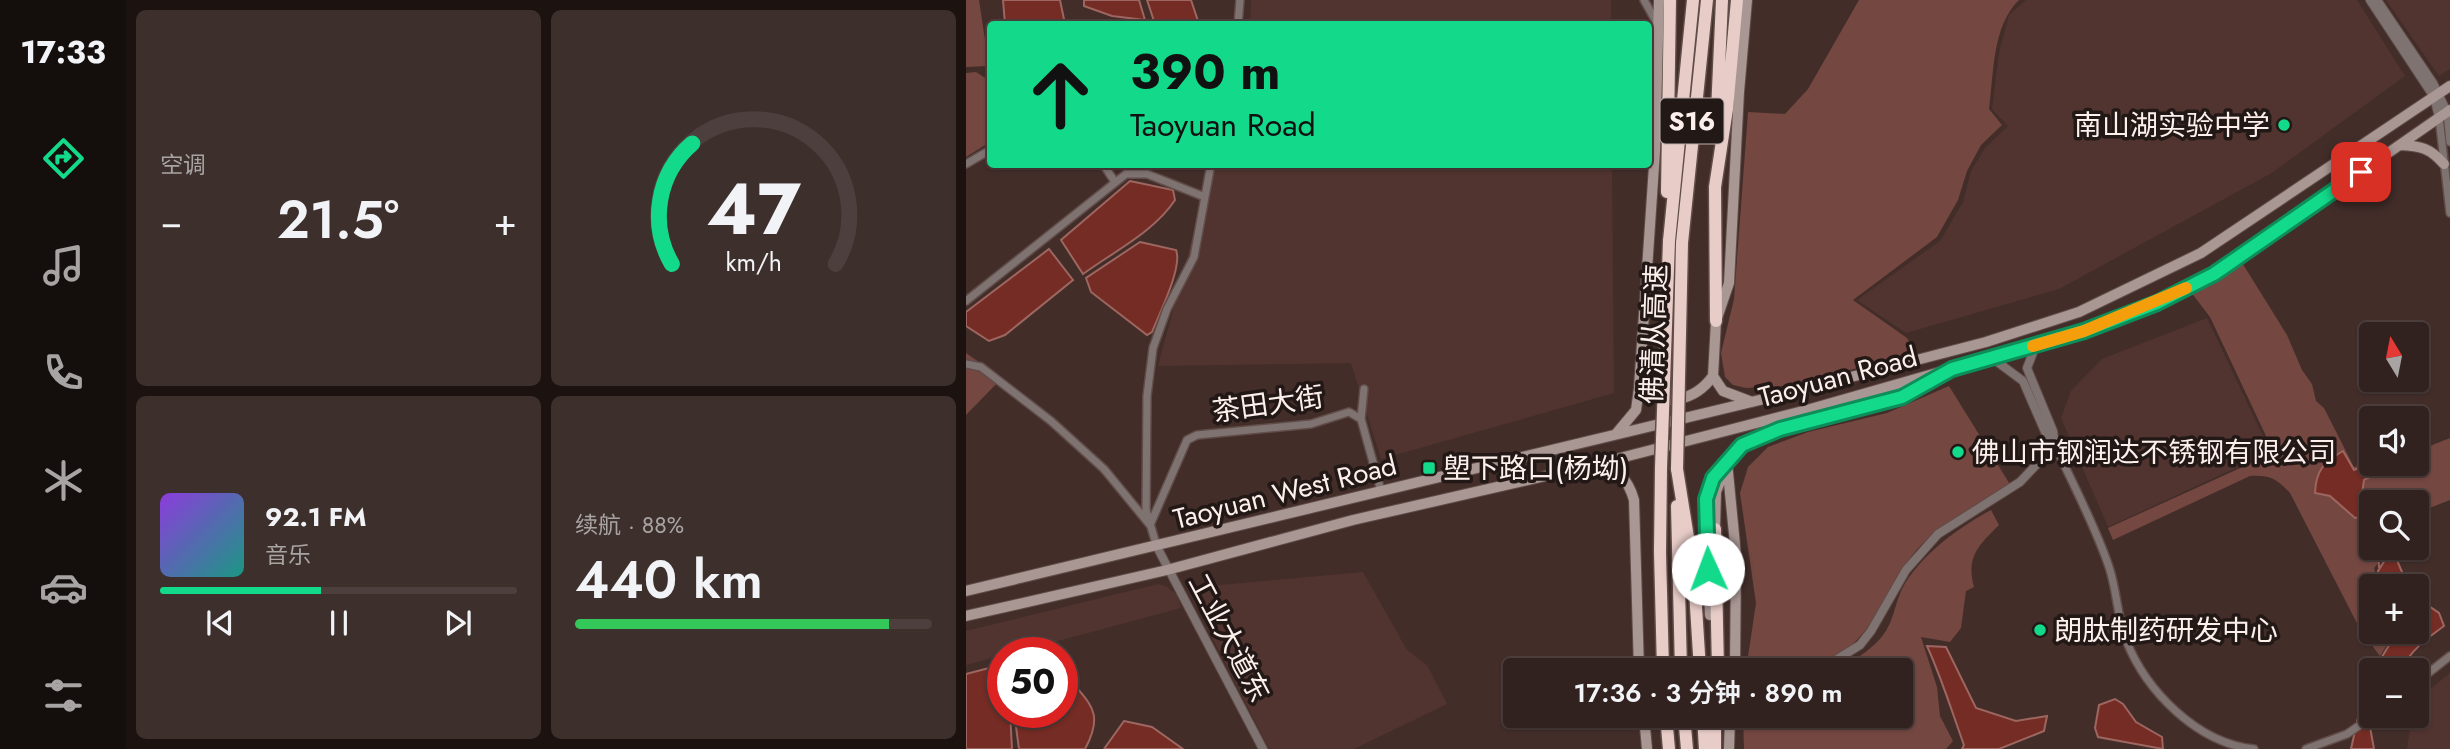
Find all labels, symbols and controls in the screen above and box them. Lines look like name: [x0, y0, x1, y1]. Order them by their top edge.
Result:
text: 17:33: [20, 29, 106, 75]
text: 390 m: [1130, 37, 1281, 107]
icon: ahead: [1015, 49, 1106, 140]
road number: S16: [1660, 98, 1724, 144]
text: Taoyuan Road: [1130, 102, 1316, 148]
place label: 南山湖实验中学: [2074, 105, 2270, 146]
marker: 南山湖实验中学: [2276, 117, 2292, 133]
icon: directions: [39, 134, 88, 183]
pin: [2331, 142, 2391, 202]
text: 空调: [160, 148, 206, 182]
icon: arrive: [2342, 153, 2380, 191]
text: 47: [706, 156, 801, 261]
text: 21.5°: [277, 182, 399, 258]
text: −: [160, 194, 182, 249]
text: +: [494, 194, 517, 249]
icon: music: [39, 241, 88, 290]
text: km/h: [725, 244, 782, 280]
street label: 佛清从高速: [1631, 263, 1677, 405]
north arrow: [2359, 322, 2429, 392]
map controls: [2359, 322, 2429, 728]
street label: Taoyuan Road: [1754, 336, 1922, 418]
icon: phone: [39, 348, 88, 397]
street label: 茶田大街: [1210, 376, 1326, 432]
button: sound: [2359, 406, 2429, 476]
place label: 佛山市钢润达不锈钢有限公司: [1972, 432, 2336, 473]
street label: Taoyuan West Road: [1169, 444, 1401, 540]
marker: 佛山市钢润达不锈钢有限公司: [1950, 444, 1966, 460]
place label: 塱下路口(杨坳): [1443, 448, 1628, 489]
icon: climate: [39, 456, 88, 505]
marker: 塱下路口(杨坳): [1421, 460, 1437, 476]
button: search: [2359, 490, 2429, 560]
text: 92.1 FM: [265, 498, 366, 536]
text: 续航 · 88%: [575, 508, 684, 542]
position arrow: [1671, 532, 1745, 606]
text: 音乐: [265, 538, 311, 572]
text: 440 km: [575, 542, 763, 618]
icon: car: [39, 563, 88, 612]
street label: 工业大道东: [1178, 567, 1280, 709]
button: +: [2359, 574, 2429, 644]
icon: previous: [201, 604, 239, 642]
icon: pause: [320, 604, 358, 642]
icon: next: [439, 604, 477, 642]
place label: 朗肽制药研发中心: [2054, 610, 2278, 651]
marker: 朗肽制药研发中心: [2032, 622, 2048, 638]
speed limit sign: 50: [987, 637, 1078, 728]
button: −: [2359, 658, 2429, 728]
icon: filters: [39, 671, 88, 720]
text: 17:36 · 3 分钟 · 890 m: [1574, 674, 1842, 712]

